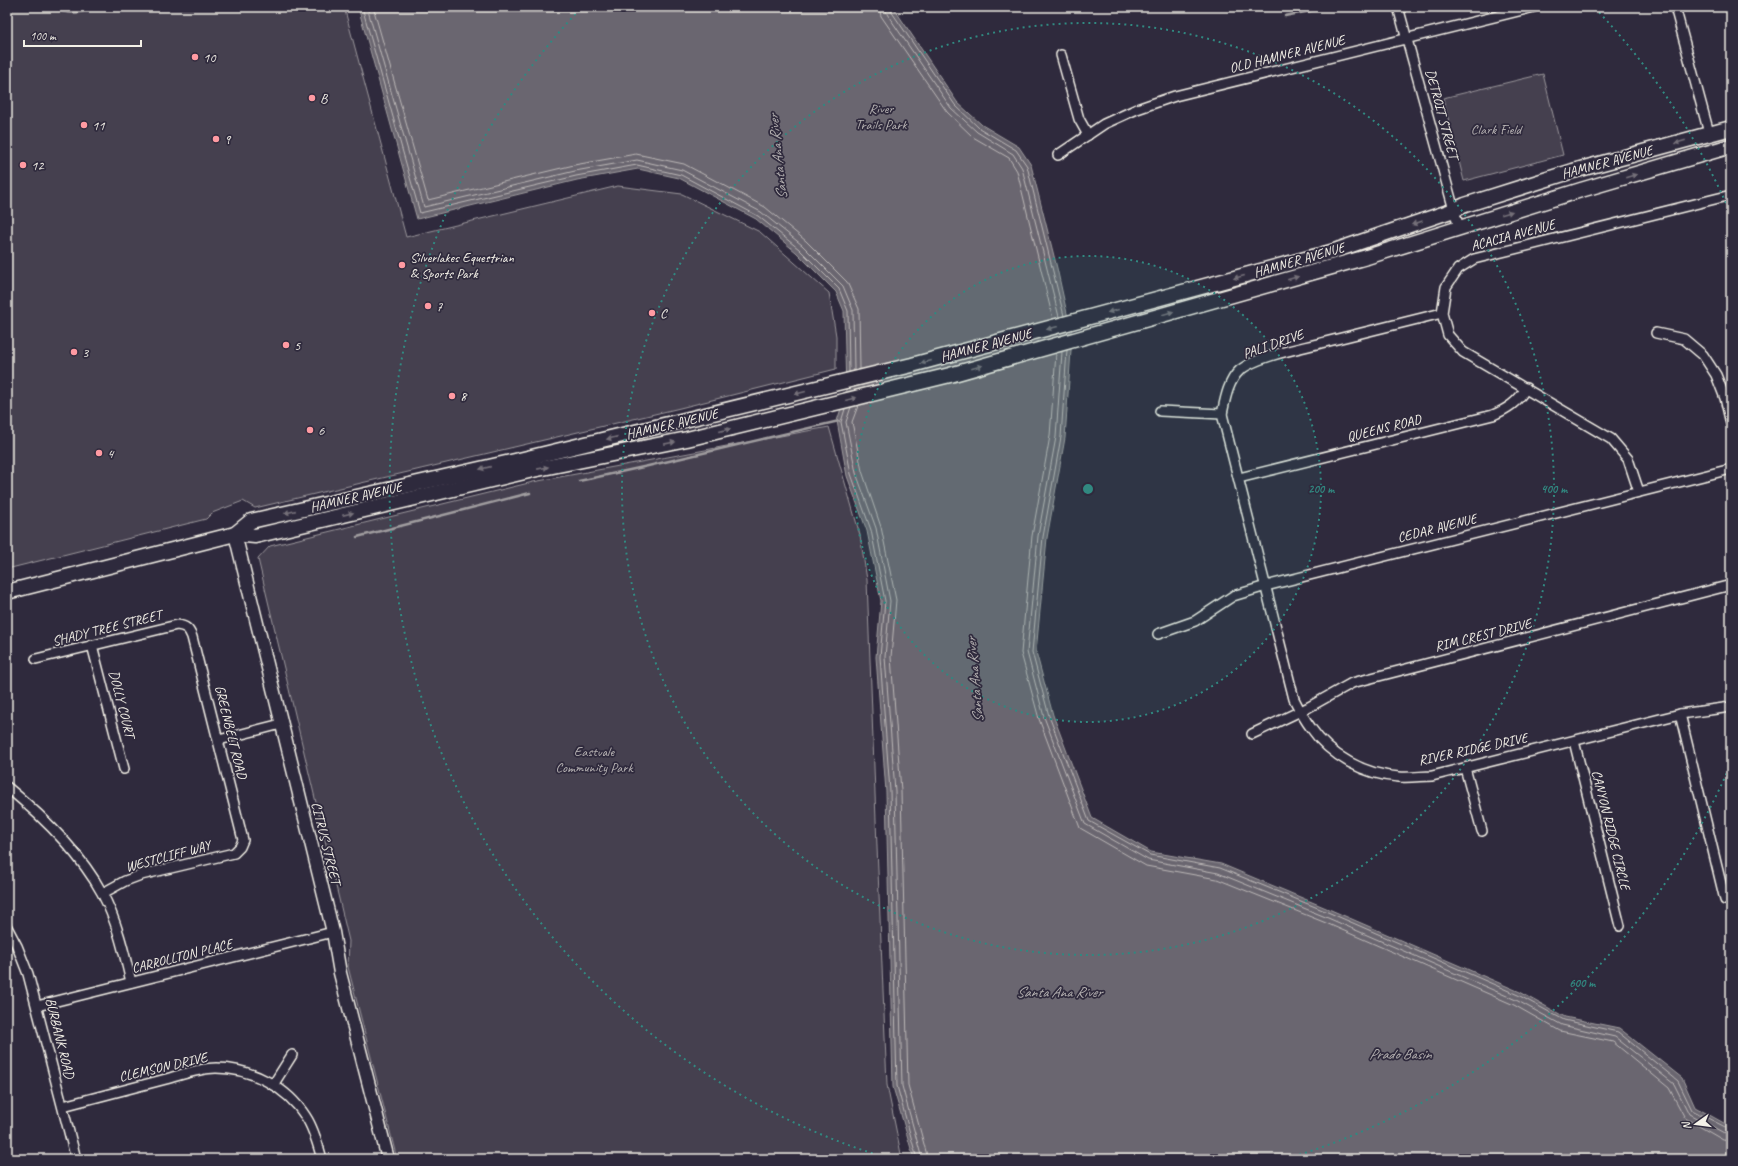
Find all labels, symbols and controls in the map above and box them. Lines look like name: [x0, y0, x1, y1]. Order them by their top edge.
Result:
scale bar: [24, 22, 141, 48]
text: 100 m: [30, 28, 57, 44]
street label: OLD HAMNER AVENUE: [1228, 31, 1348, 77]
place label: 10: [203, 49, 217, 66]
marker: 10: [190, 52, 200, 62]
street label: DETROIT STREET: [1422, 67, 1463, 164]
place label: B: [320, 90, 329, 107]
marker: B: [307, 93, 317, 103]
park label: River Trails Park: [855, 100, 908, 133]
water label: Santa Ana River: [764, 111, 792, 200]
place label: 11: [92, 117, 105, 134]
marker: 11: [79, 120, 89, 130]
park label: Clark Field: [1471, 121, 1524, 138]
place label: 9: [224, 131, 232, 148]
marker: 9: [211, 134, 221, 144]
one-way arrow: [1674, 139, 1686, 145]
street label: HAMNER AVENUE: [1560, 141, 1657, 182]
place label: 12: [31, 157, 45, 174]
marker: 12: [18, 160, 28, 170]
one-way arrow: [1625, 173, 1637, 179]
one-way arrow: [1501, 210, 1513, 216]
street label: ACACIA AVENUE: [1469, 215, 1559, 254]
one-way arrow: [1410, 220, 1422, 226]
street label: HAMNER AVENUE: [1252, 238, 1349, 281]
place label: Silverlakes Equestrian & Sports Park: [410, 249, 514, 282]
marker: Silverlakes Equestrian & Sports Park: [397, 260, 407, 270]
one-way arrow: [1232, 274, 1244, 280]
one-way arrow: [1287, 275, 1299, 281]
place label: 7: [436, 298, 443, 315]
marker: 7: [423, 301, 433, 311]
place label: C: [660, 305, 668, 322]
marker: C: [647, 308, 657, 318]
one-way arrow: [1107, 308, 1119, 314]
one-way arrow: [1162, 310, 1174, 316]
street label: HAMNER AVENUE: [939, 324, 1036, 365]
one-way arrow: [1045, 325, 1058, 331]
street label: PALI DRIVE: [1240, 325, 1307, 362]
place label: 5: [294, 337, 301, 354]
marker: 5: [281, 340, 291, 350]
place label: 3: [82, 344, 90, 361]
marker: 3: [69, 347, 79, 357]
one-way arrow: [920, 359, 932, 365]
one-way arrow: [971, 364, 983, 370]
place label: 8: [460, 388, 468, 405]
one-way arrow: [794, 390, 806, 396]
marker: 8: [447, 391, 457, 401]
one-way arrow: [845, 396, 857, 402]
street label: HAMNER AVENUE: [624, 405, 722, 443]
street label: QUEENS ROAD: [1345, 410, 1424, 445]
place label: 6: [318, 422, 325, 439]
marker: 6: [305, 425, 315, 435]
one-way arrow: [719, 427, 731, 433]
one-way arrow: [605, 436, 618, 442]
one-way arrow: [664, 439, 676, 445]
place label: 4: [107, 445, 115, 462]
marker: 4: [94, 448, 104, 458]
one-way arrow: [479, 465, 491, 471]
one-way arrow: [536, 465, 549, 471]
street label: HAMNER AVENUE: [308, 478, 406, 516]
text: 200 m: [1308, 481, 1335, 497]
text: 400 m: [1541, 481, 1568, 497]
centre of rings: [1081, 482, 1095, 496]
one-way arrow: [284, 509, 296, 515]
street label: CEDAR AVENUE: [1395, 509, 1481, 546]
one-way arrow: [342, 511, 354, 517]
street label: SHADY TREE STREET: [51, 605, 167, 650]
street label: RIM CREST DRIVE: [1433, 614, 1535, 655]
water label: Santa Ana River: [962, 634, 988, 723]
street label: DOLLY COURT: [105, 669, 139, 743]
street label: GREENBELT ROAD: [211, 684, 251, 781]
street label: RIVER RIDGE DRIVE: [1417, 729, 1531, 769]
park label: Eastvale Community Park: [555, 743, 634, 776]
street label: CANYON RIDGE CIRCLE: [1588, 768, 1635, 894]
street label: CITRUS STREET: [308, 800, 345, 889]
street label: WESTCLIFF WAY: [124, 836, 214, 876]
street label: CARROLLTON PLACE: [130, 935, 236, 977]
text: 600 m: [1569, 975, 1596, 991]
water label: Santa Ana River: [1016, 983, 1104, 1002]
street label: BURBANK ROAD: [42, 996, 79, 1082]
water label: Prado Basin: [1369, 1045, 1432, 1064]
street label: CLEMSON DRIVE: [117, 1048, 210, 1085]
north arrow: [1676, 1104, 1716, 1144]
text: N: [1678, 1119, 1694, 1131]

